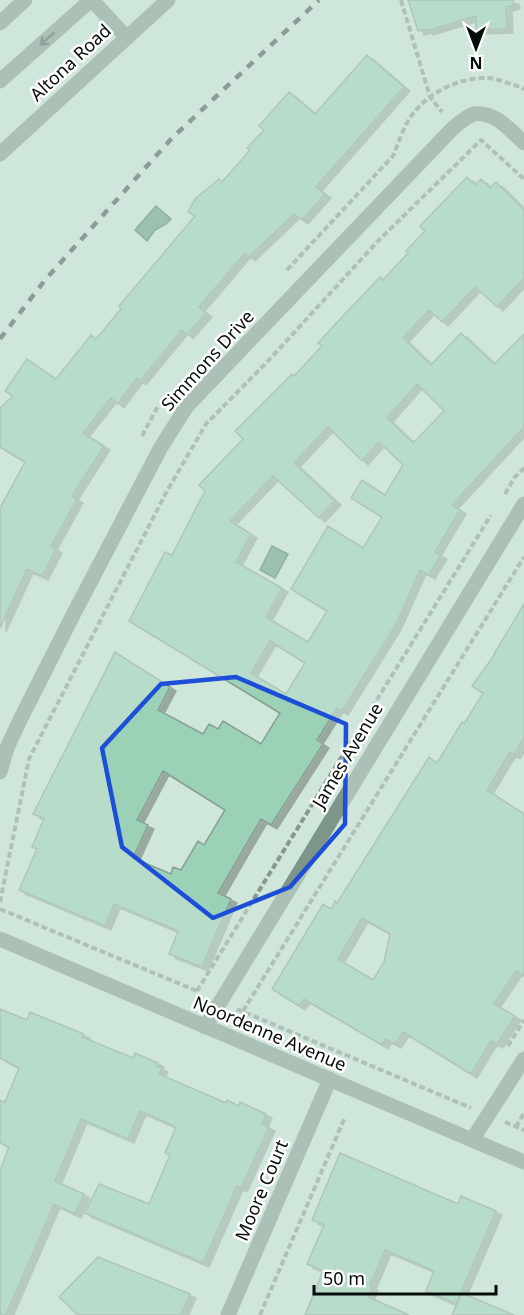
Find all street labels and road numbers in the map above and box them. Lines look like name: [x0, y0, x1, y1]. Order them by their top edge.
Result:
street label: Altona Road: [24, 18, 116, 106]
street label: Simmons Drive: [155, 304, 259, 416]
street label: James Avenue: [305, 698, 388, 814]
street label: Noordenne Avenue: [190, 990, 350, 1076]
street label: Moore Court: [229, 1135, 293, 1244]

